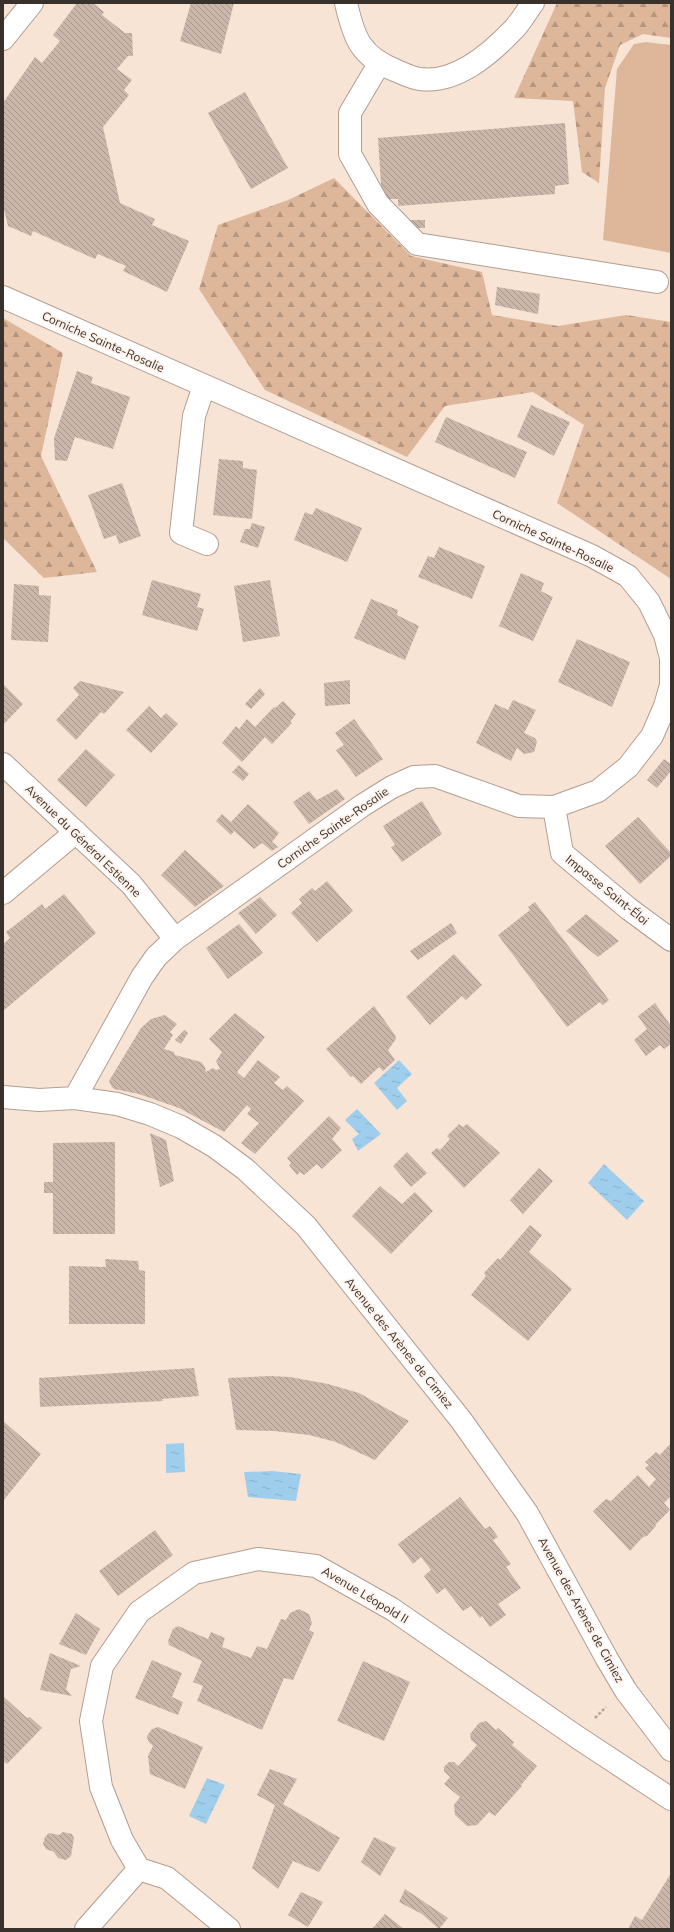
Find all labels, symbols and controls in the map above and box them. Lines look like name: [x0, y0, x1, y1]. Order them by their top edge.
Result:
street label: Corniche Sainte-Rosalie: [40, 308, 167, 375]
street label: Corniche Sainte-Rosalie: [490, 506, 616, 575]
street label: Avenue du Général Estienne: [22, 781, 145, 900]
street label: Corniche Sainte-Rosalie: [274, 783, 391, 872]
street label: Impasse Saint-Éloi: [563, 851, 652, 928]
street label: Avenue des Arènes de Cimiez: [342, 1274, 457, 1411]
street label: Avenue des Arènes de Cimiez: [535, 1534, 628, 1685]
street label: Avenue Léopold II: [319, 1563, 411, 1626]

